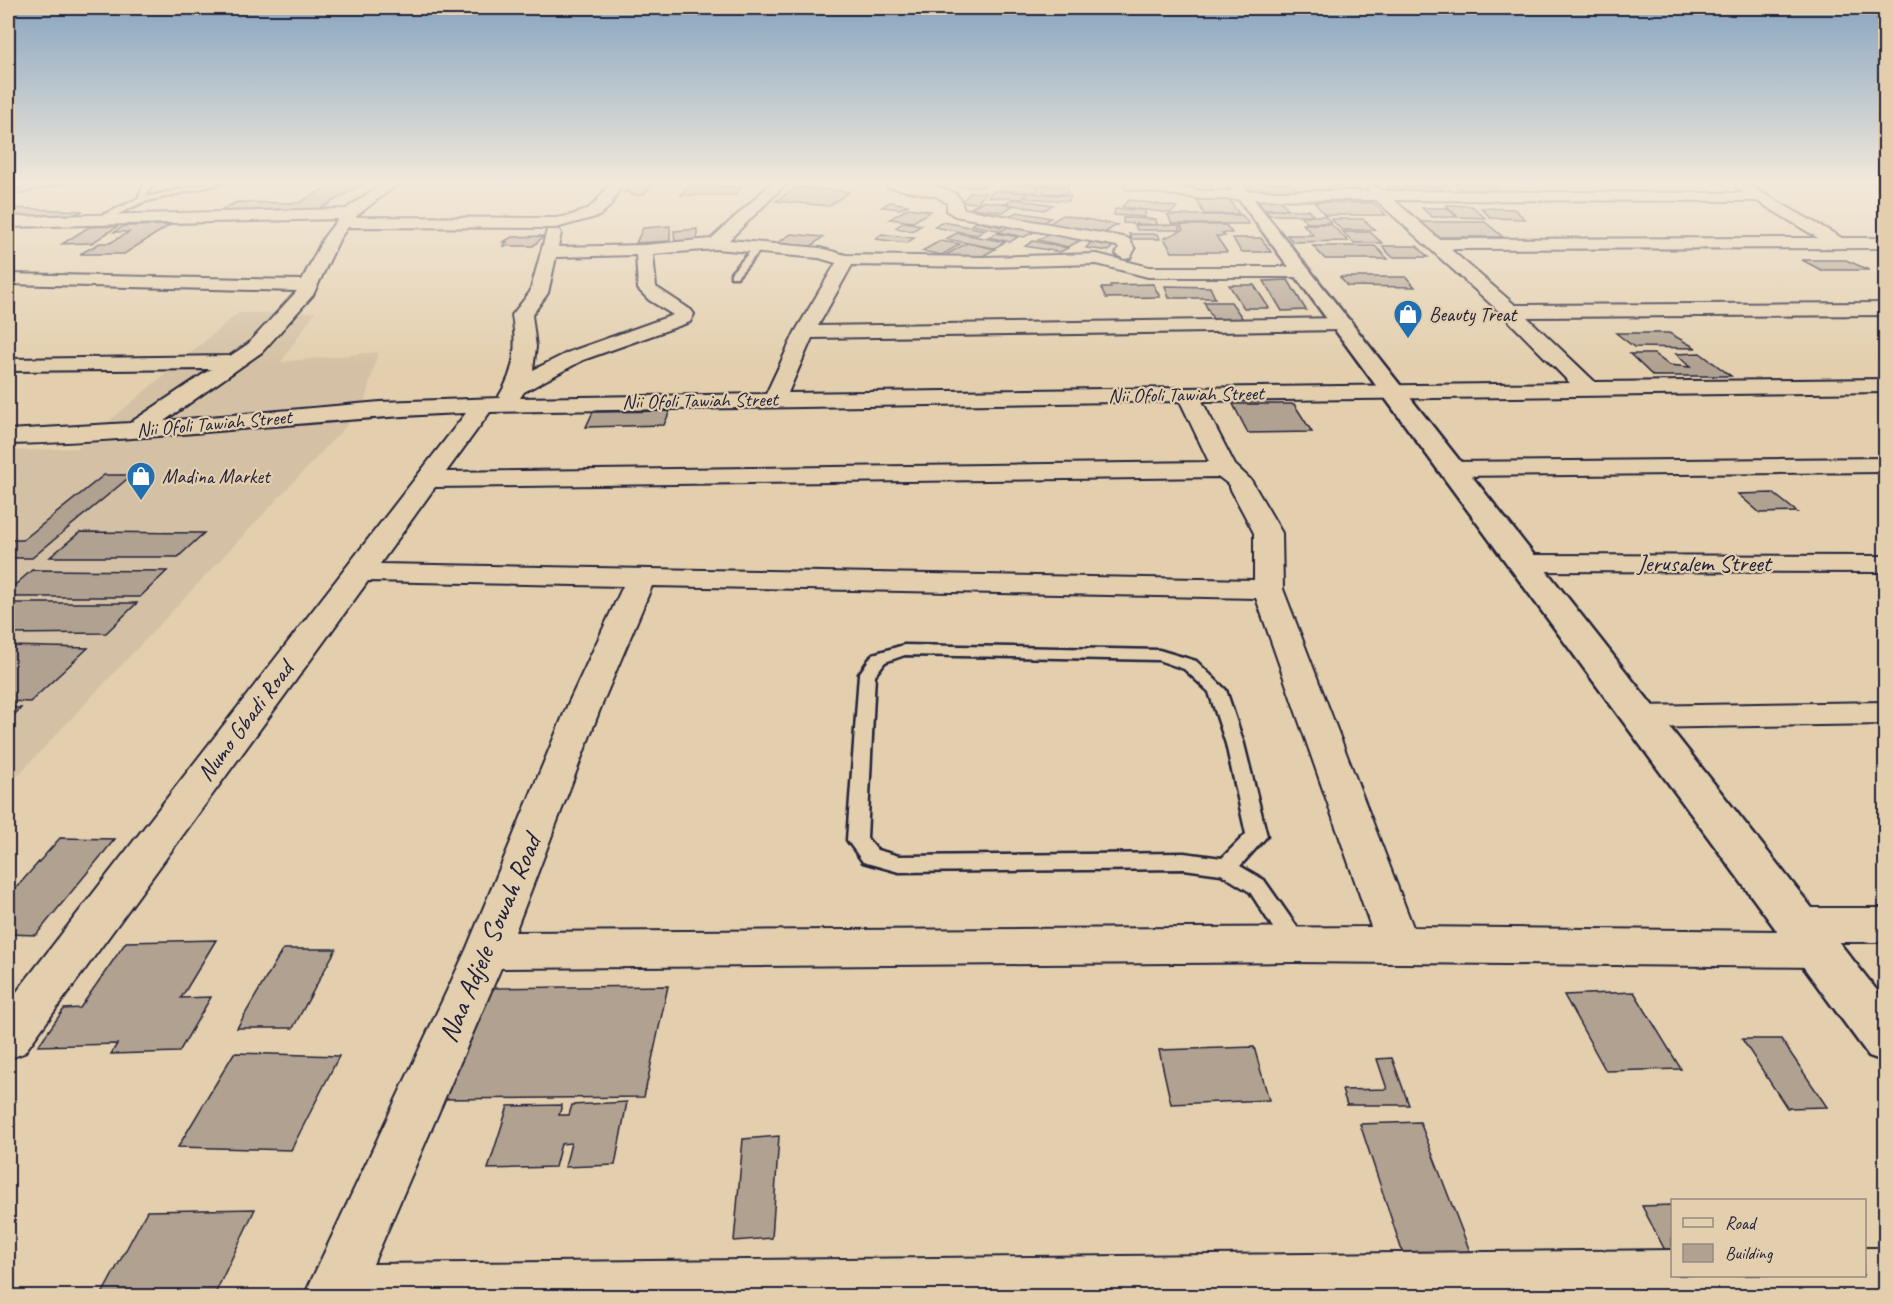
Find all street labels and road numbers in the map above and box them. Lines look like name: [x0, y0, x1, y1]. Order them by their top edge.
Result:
street label: Nii Ofoli Tawiah Street: [1108, 381, 1266, 408]
street label: Nii Ofoli Tawiah Street: [622, 387, 780, 414]
street label: Nii Ofoli Tawiah Street: [135, 404, 295, 443]
street label: Jerusalem Street: [1636, 548, 1773, 578]
street label: Numo Gbadi Road: [190, 652, 302, 787]
street label: Naa Adjele Sowah Road: [430, 825, 551, 1047]

